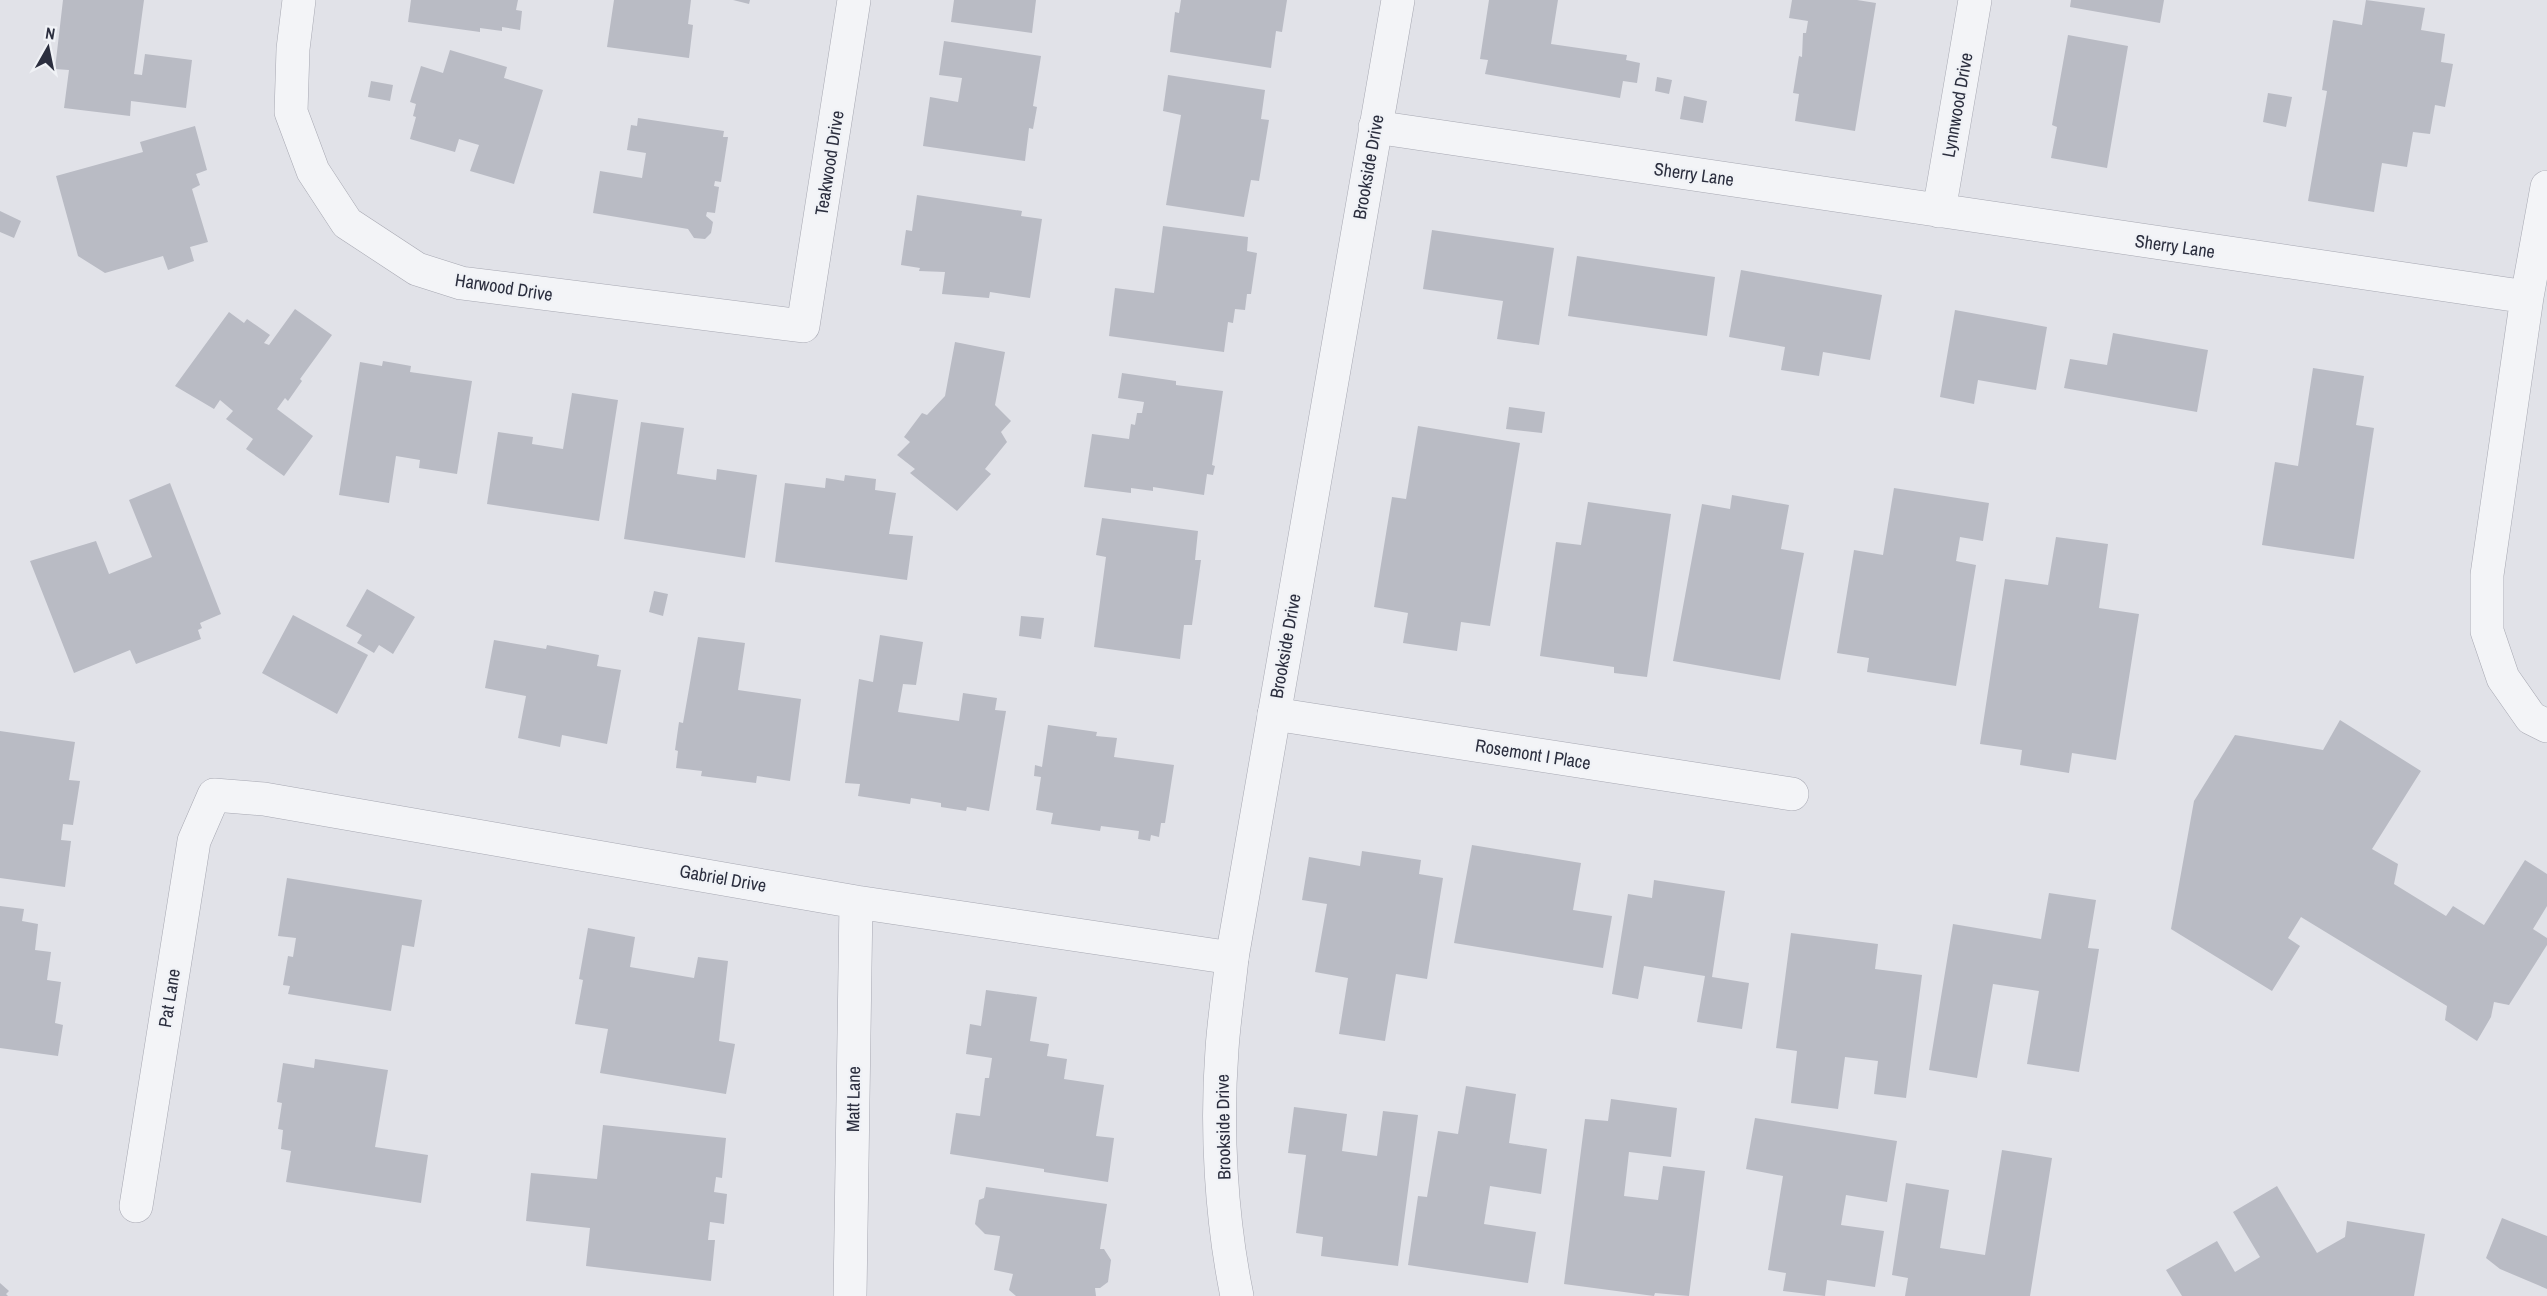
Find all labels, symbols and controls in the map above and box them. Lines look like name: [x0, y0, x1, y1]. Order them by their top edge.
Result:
north arrow: [18, 18, 78, 78]
text: N: [44, 22, 57, 45]
street label: Lynnwood Drive: [1935, 51, 1979, 159]
street label: Teakwood Drive: [808, 109, 850, 217]
street label: Brookside Drive: [1347, 113, 1389, 221]
street label: Sherry Lane: [1652, 156, 1736, 192]
street label: Sherry Lane: [2133, 228, 2217, 264]
street label: Harwood Drive: [453, 267, 555, 307]
street label: Brookside Drive: [1264, 592, 1306, 700]
street label: Rosemont I Place: [1474, 733, 1592, 775]
street label: Gabriel Drive: [678, 858, 768, 898]
street label: Pat Lane: [152, 967, 186, 1029]
street label: Matt Lane: [840, 1066, 866, 1132]
street label: Brookside Drive: [1210, 1074, 1236, 1180]

